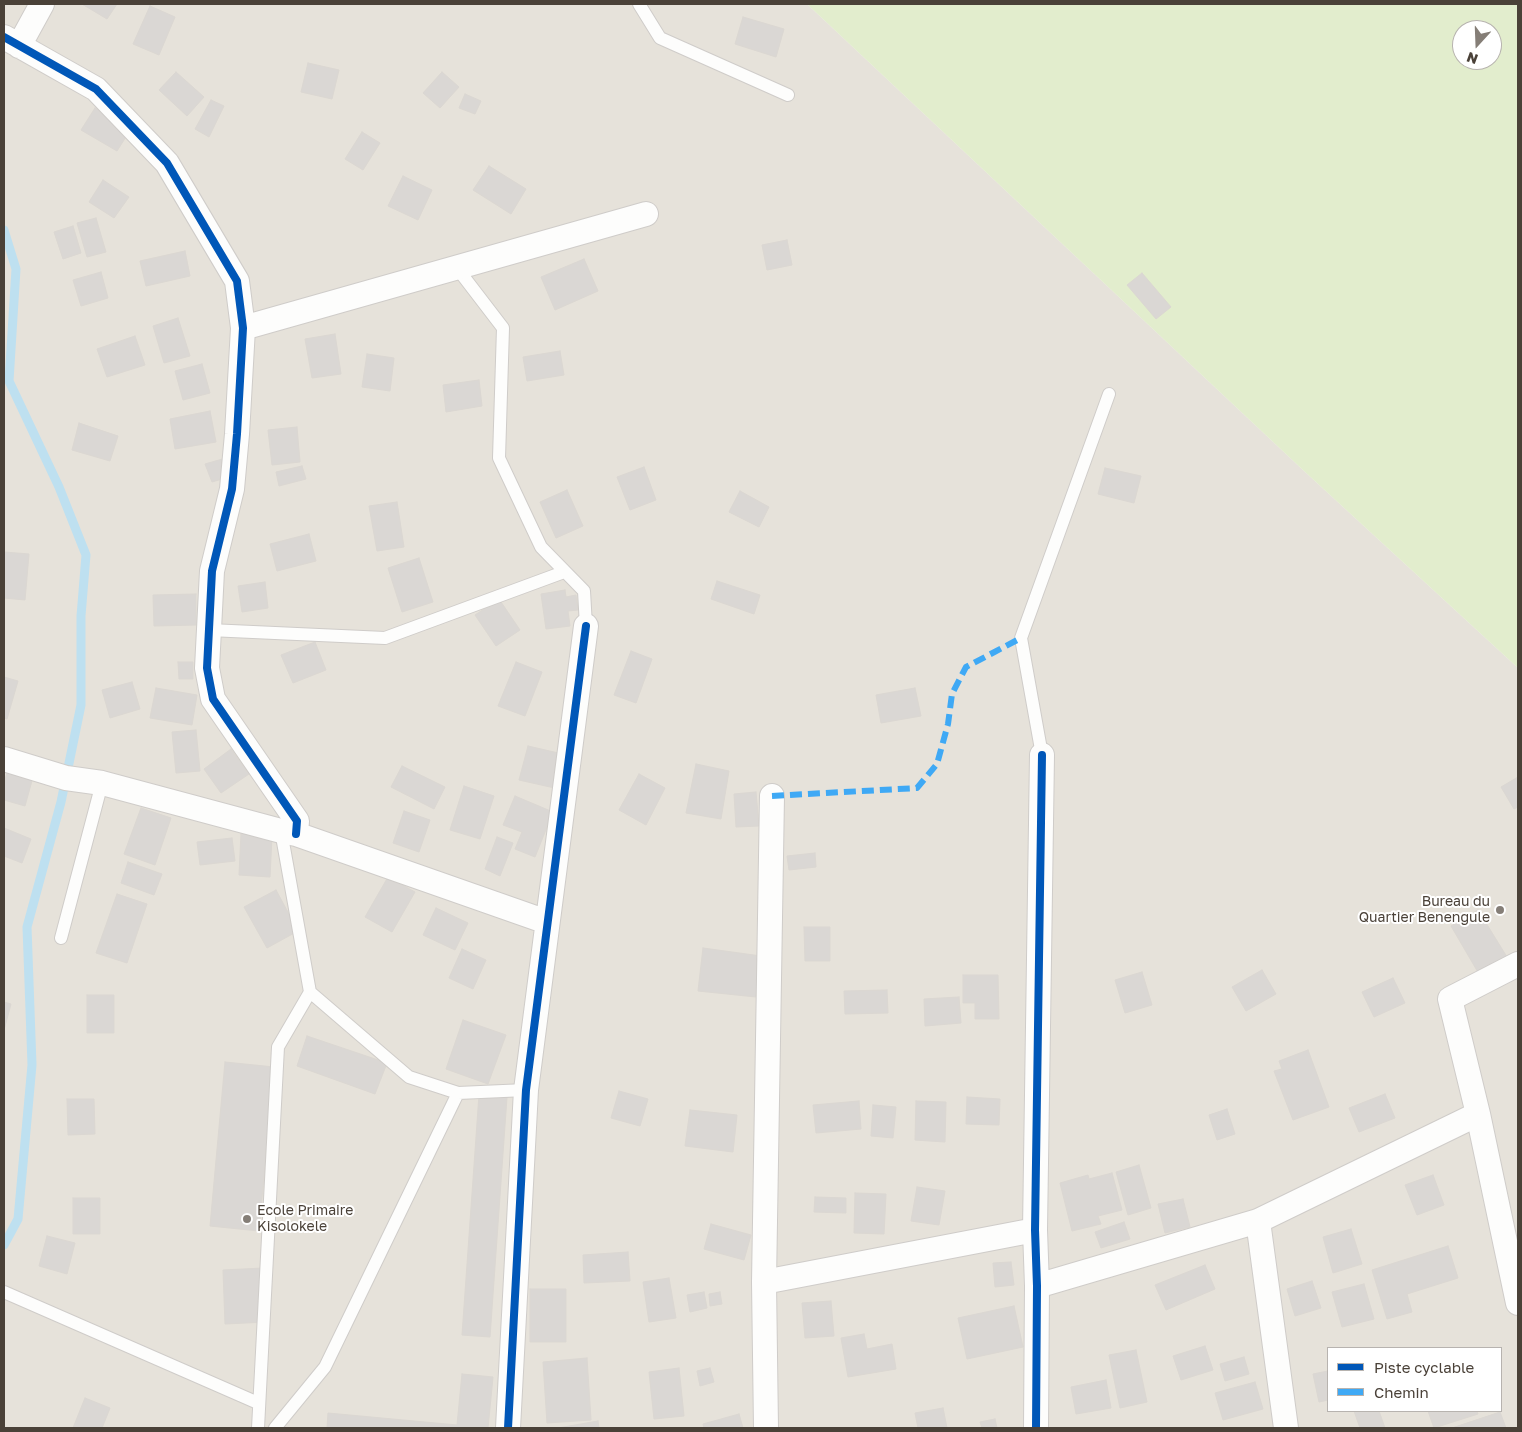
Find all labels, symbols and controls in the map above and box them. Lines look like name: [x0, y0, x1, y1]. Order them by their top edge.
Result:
north arrow: [1452, 20, 1502, 70]
text: N: [1464, 49, 1480, 68]
place label: Bureau du Quartier Benengule: [1359, 894, 1490, 926]
marker: Bureau du Quartier Benengule: [1494, 904, 1506, 916]
place label: Ecole Primaire Kisolokele: [257, 1203, 353, 1236]
marker: Ecole Primaire Kisolokele: [241, 1213, 253, 1225]
legend: [1327, 1347, 1502, 1412]
text: Piste cyclable: [1374, 1358, 1474, 1376]
text: Chemin: [1374, 1383, 1429, 1401]

